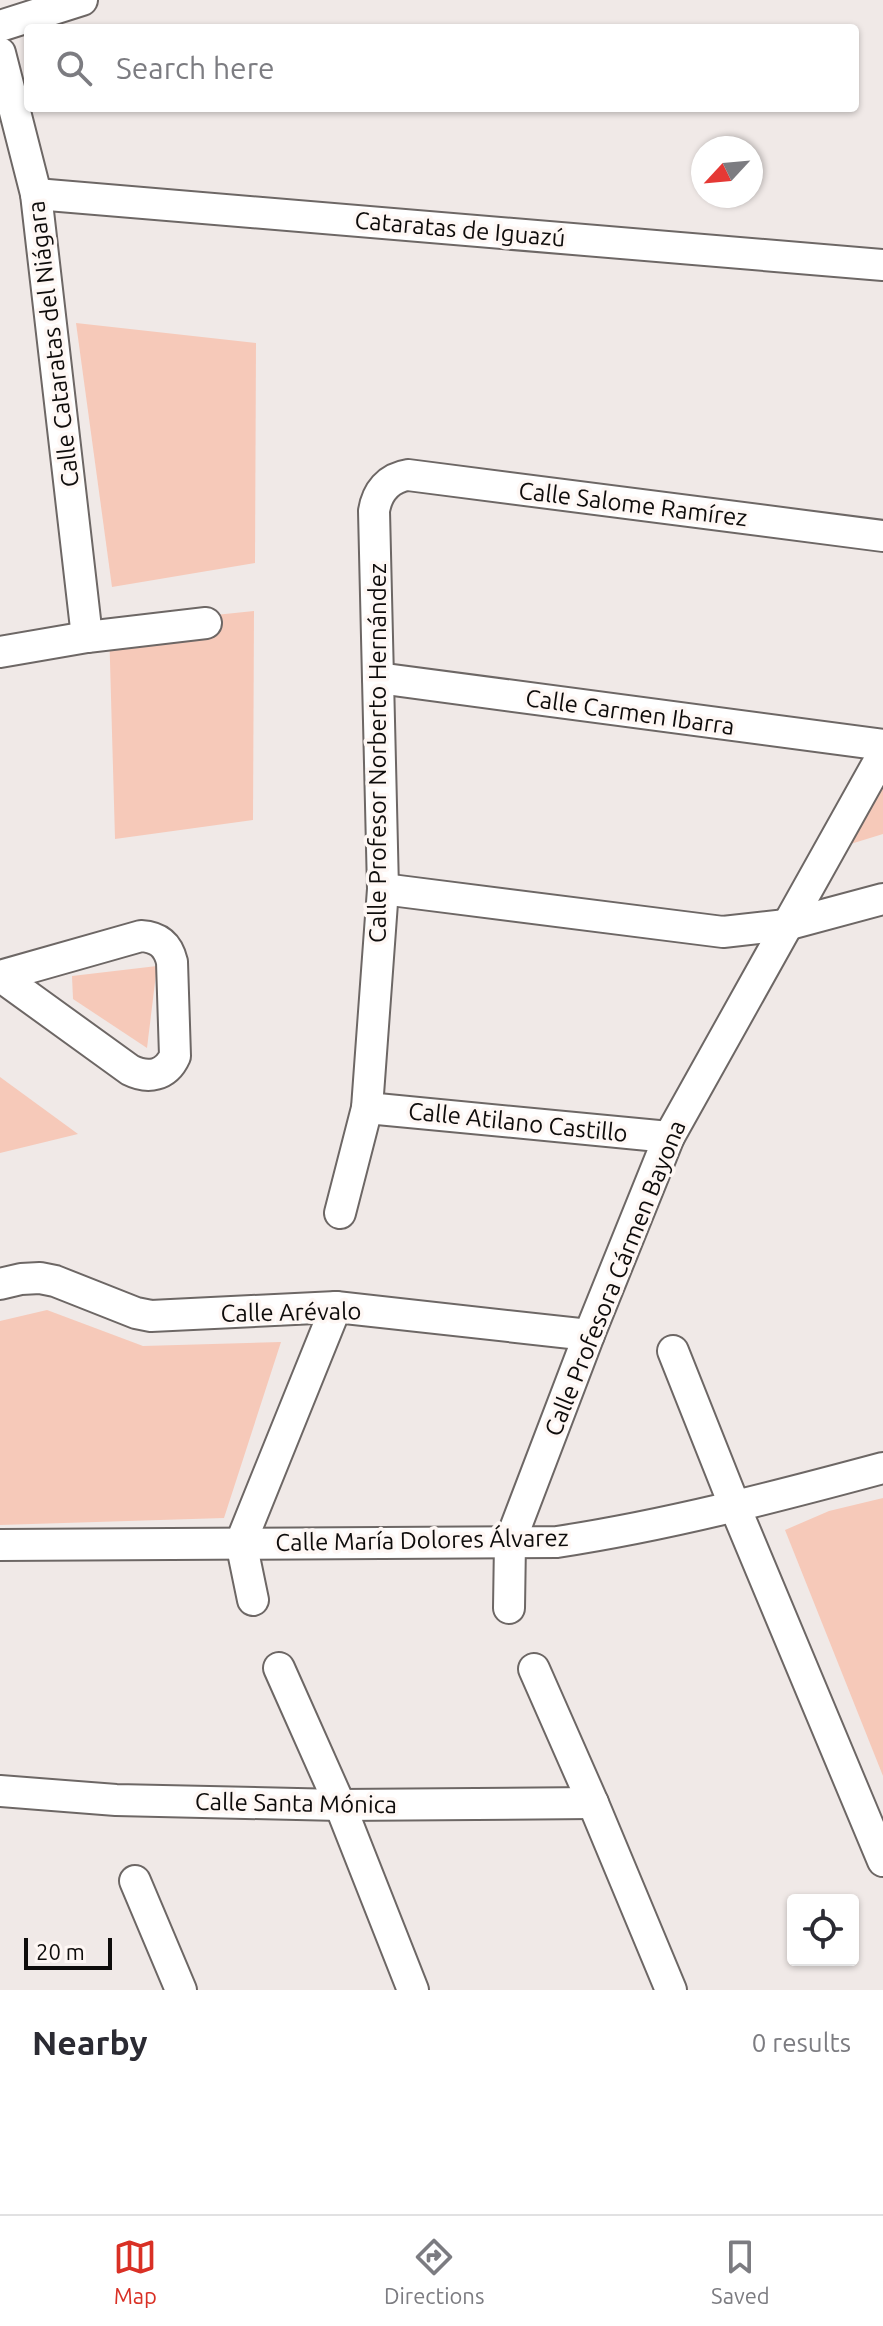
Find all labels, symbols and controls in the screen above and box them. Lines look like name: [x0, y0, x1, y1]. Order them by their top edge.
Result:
search box: [24, 24, 859, 112]
icon: search: [52, 46, 96, 90]
text: Search here: [116, 51, 275, 85]
north arrow: [691, 136, 763, 208]
street label: Calle Cataratas del Niágara: [22, 199, 84, 489]
street label: Cataratas de Iguazú: [354, 206, 566, 252]
street label: Calle Salome Ramírez: [517, 477, 749, 531]
street label: Calle Profesor Norberto Hernández: [364, 563, 391, 943]
street label: Calle Carmen Ibarra: [524, 684, 736, 740]
street label: Calle Atilano Castillo: [407, 1097, 629, 1147]
street label: Calle Profesora Cármen Bayona: [539, 1116, 691, 1440]
street label: Calle Arévalo: [220, 1297, 362, 1327]
street label: Calle María Dolores Álvarez: [275, 1523, 569, 1556]
street label: Calle Santa Mónica: [195, 1788, 397, 1818]
map controls: [787, 1894, 859, 1966]
button: locate: [787, 1894, 859, 1966]
scale bar: [24, 1934, 112, 1970]
text: 20 m: [36, 1939, 85, 1964]
text: Nearby: [32, 2023, 147, 2061]
text: 0 results: [752, 2028, 851, 2057]
tab: Map: [113, 2235, 157, 2308]
tab: Directions: [384, 2235, 484, 2308]
tab: Saved: [711, 2235, 770, 2308]

